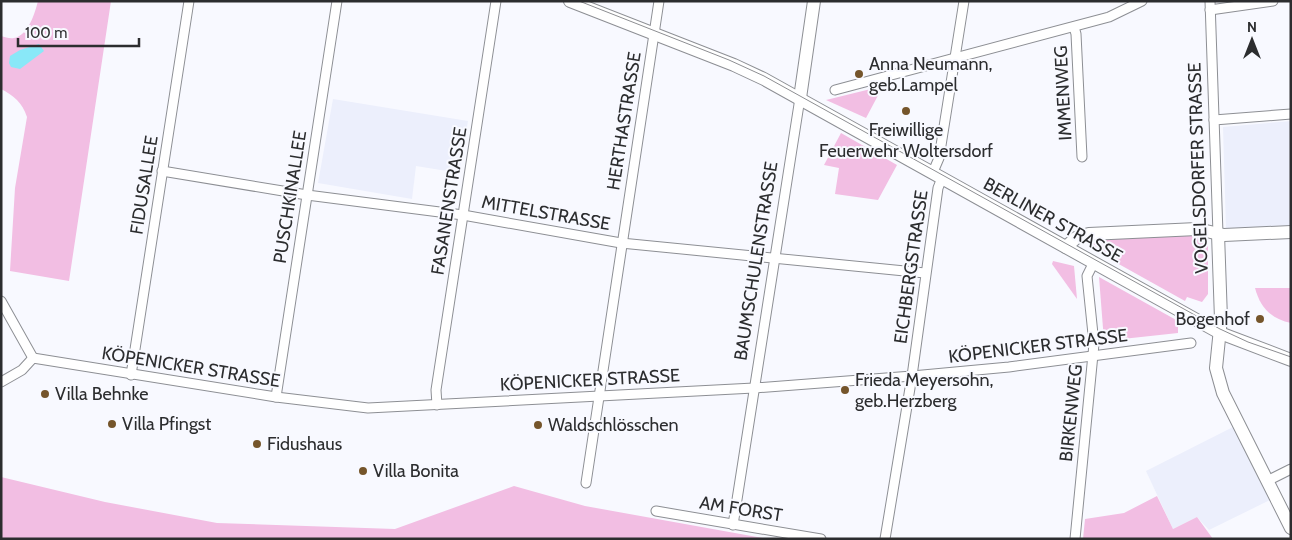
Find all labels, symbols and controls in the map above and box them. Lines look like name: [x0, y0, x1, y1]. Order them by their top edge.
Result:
scale bar: [18, 15, 139, 47]
north arrow: [1227, 15, 1277, 65]
text: N: [1247, 18, 1257, 36]
text: 100 m: [25, 24, 67, 42]
street label: IMMENWEG: [1050, 45, 1076, 141]
street label: HERTHASTRASSE: [602, 50, 646, 192]
place label: Anna Neumann, geb.Lampel: [869, 53, 992, 96]
street label: VOGELSDORFER STRASSE: [1183, 62, 1213, 274]
marker: Anna Neumann, geb.Lampel: [853, 68, 865, 80]
marker: Freiwillige Feuerwehr Woltersdorf: [900, 105, 912, 117]
place label: Freiwillige Feuerwehr Woltersdorf: [819, 119, 993, 162]
street label: FASANENSTRASSE: [426, 125, 472, 277]
street label: PUSCHKINALLEE: [269, 129, 311, 265]
street label: FIDUSALLEE: [125, 134, 163, 236]
street label: BAUMSCHULENSTRASSE: [729, 160, 783, 362]
street label: BERLINER STRASSE: [980, 173, 1126, 267]
street label: EICHBERGSTRASSE: [889, 189, 933, 345]
street label: MITTELSTRASSE: [480, 191, 612, 235]
place label: Bogenhof: [1176, 308, 1250, 330]
marker: Bogenhof: [1254, 313, 1266, 325]
street label: KÖPENICKER STRASSE: [947, 324, 1129, 368]
street label: KÖPENICKER STRASSE: [100, 342, 282, 392]
street label: BIRKENWEG: [1055, 363, 1087, 463]
street label: KÖPENICKER STRASSE: [499, 364, 681, 396]
place label: Frieda Meyersohn, geb.Herzberg: [855, 369, 993, 412]
place label: Villa Behnke: [55, 383, 148, 405]
marker: Frieda Meyersohn, geb.Herzberg: [839, 384, 851, 396]
marker: Villa Behnke: [39, 388, 51, 400]
place label: Villa Pfingst: [122, 413, 211, 435]
place label: Waldschlösschen: [548, 414, 679, 436]
marker: Villa Pfingst: [106, 418, 118, 430]
marker: Waldschlösschen: [532, 419, 544, 431]
place label: Fidushaus: [267, 433, 342, 455]
marker: Fidushaus: [251, 438, 263, 450]
place label: Villa Bonita: [373, 460, 459, 482]
marker: Villa Bonita: [357, 465, 369, 477]
street label: AM FORST: [698, 492, 785, 526]

